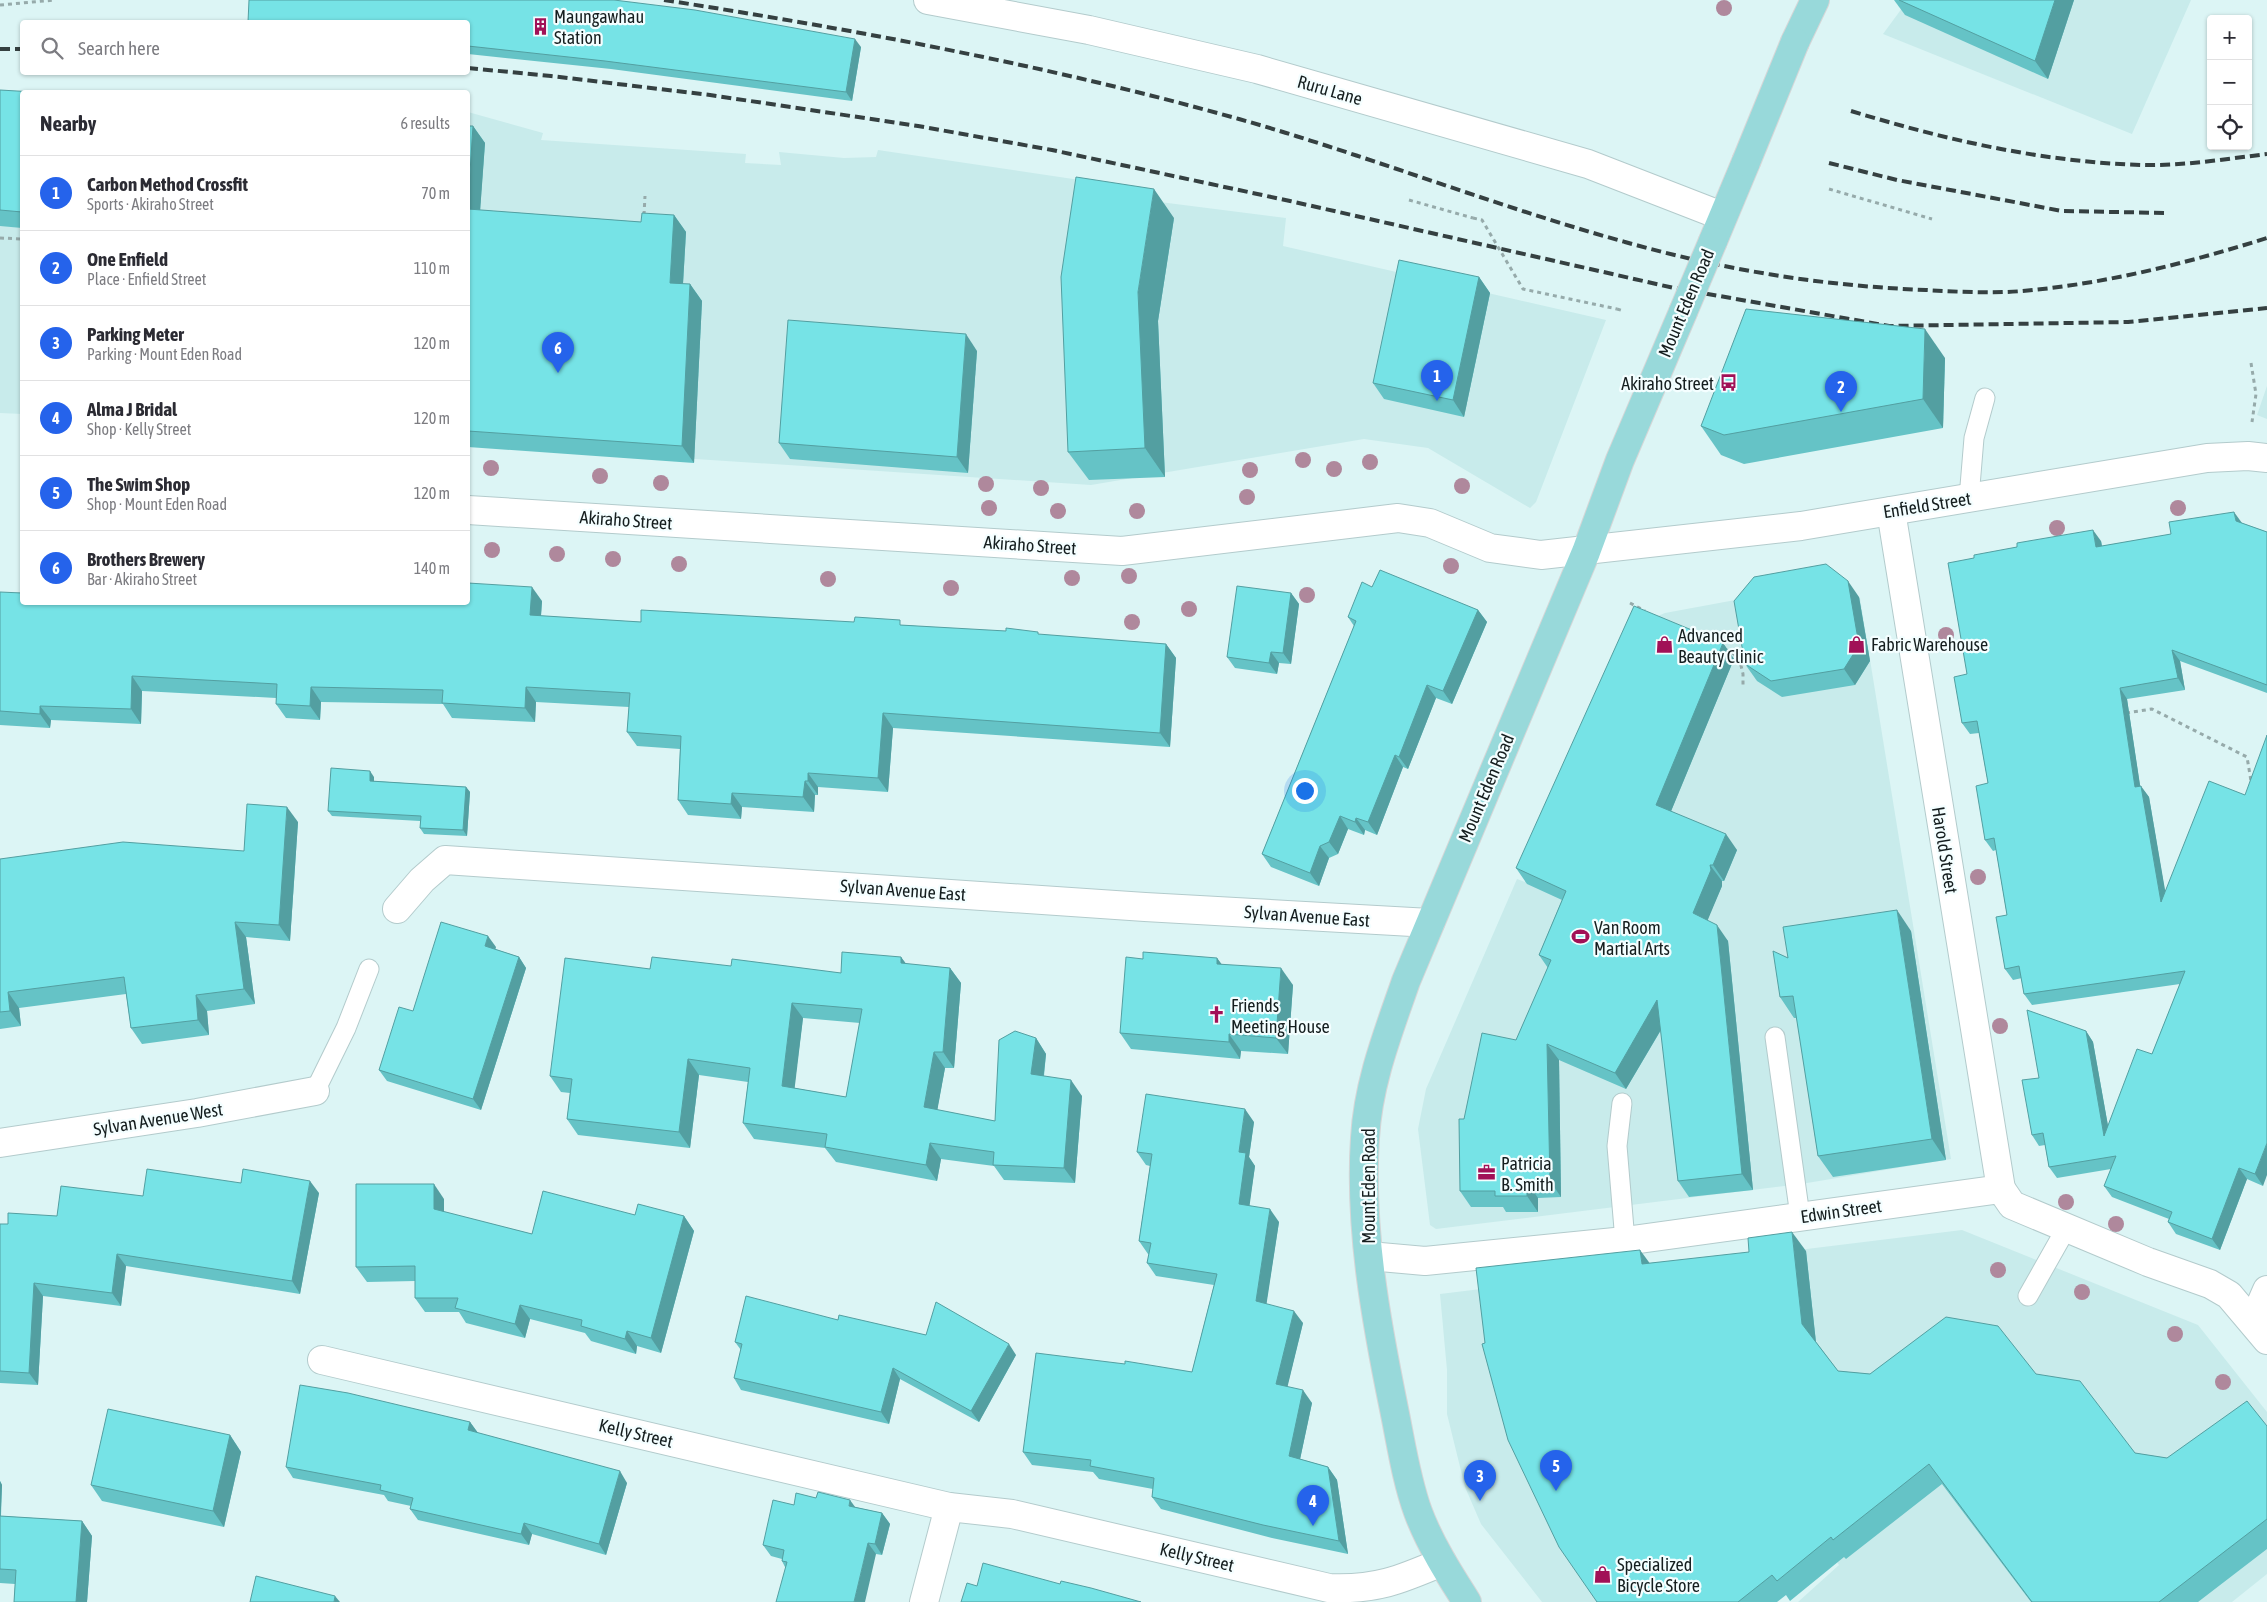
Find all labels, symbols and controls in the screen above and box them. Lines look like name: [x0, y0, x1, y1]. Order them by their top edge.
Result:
place label: Maungawhau Station: [554, 6, 644, 48]
map controls: [2207, 15, 2252, 150]
button: +: [2207, 15, 2252, 60]
building icon: Maungawhau Station: [530, 16, 550, 36]
search box: [20, 20, 470, 75]
icon: search: [38, 34, 66, 62]
text: Search here: [78, 37, 160, 59]
button: −: [2207, 60, 2252, 105]
street label: Ruru Lane: [1295, 71, 1365, 109]
button: locate: [2207, 105, 2252, 150]
text: Nearby: [40, 111, 96, 135]
text: 6 results: [400, 114, 450, 132]
text: Carbon Method Crossfit: [87, 173, 248, 195]
text: 1: [52, 184, 60, 202]
text: 70 m: [421, 184, 450, 202]
text: Sports · Akiraho Street: [87, 195, 214, 213]
street label: Mount Eden Road: [1654, 246, 1718, 360]
text: One Enfield: [87, 248, 168, 270]
text: 2: [52, 259, 60, 277]
text: 110 m: [414, 259, 450, 277]
text: Place · Enfield Street: [87, 270, 206, 288]
text: Parking Meter: [87, 323, 184, 345]
pin: 6: [542, 332, 574, 373]
text: 3: [52, 334, 60, 352]
text: 120 m: [414, 334, 450, 352]
text: Parking · Mount Eden Road: [87, 345, 242, 363]
pin: 1: [1421, 360, 1453, 401]
pin: 2: [1825, 371, 1857, 412]
place label: Akiraho Street: [1621, 373, 1714, 394]
bus stop icon: Akiraho Street: [1718, 373, 1738, 393]
text: Alma J Bridal: [87, 398, 177, 420]
text: 4: [52, 409, 60, 427]
text: 120 m: [414, 409, 450, 427]
text: Shop · Kelly Street: [87, 420, 191, 438]
text: The Swim Shop: [87, 473, 190, 495]
text: 5: [52, 484, 60, 502]
text: 120 m: [414, 484, 450, 502]
street label: Enfield Street: [1882, 488, 1972, 522]
text: Shop · Mount Eden Road: [87, 495, 227, 513]
street label: Akiraho Street: [579, 506, 673, 534]
street label: Akiraho Street: [983, 531, 1077, 559]
text: Brothers Brewery: [87, 548, 205, 570]
text: 6: [52, 559, 60, 577]
text: 140 m: [414, 559, 450, 577]
text: Bar · Akiraho Street: [87, 570, 197, 588]
place label: Advanced Beauty Clinic: [1678, 625, 1764, 667]
shop icon: Fabric Warehouse: [1847, 634, 1867, 654]
place label: Fabric Warehouse: [1871, 634, 1988, 655]
shop icon: Advanced Beauty Clinic: [1654, 635, 1674, 655]
street label: Mount Eden Road: [1454, 731, 1518, 845]
your location: [1292, 778, 1318, 804]
street label: Harold Street: [1928, 805, 1962, 895]
street label: Sylvan Avenue East: [839, 875, 967, 905]
street label: Sylvan Avenue East: [1243, 901, 1371, 931]
place label: Van Room Martial Arts: [1594, 917, 1670, 959]
sports icon: Van Room Martial Arts: [1570, 927, 1590, 947]
place label: Friends Meeting House: [1231, 995, 1330, 1037]
church icon: Friends Meeting House: [1207, 1005, 1227, 1025]
street label: Sylvan Avenue West: [92, 1098, 224, 1140]
street label: Mount Eden Road: [1358, 1128, 1379, 1244]
place label: Patricia B. Smith: [1501, 1153, 1554, 1195]
office icon: Patricia B. Smith: [1477, 1163, 1497, 1183]
street label: Edwin Street: [1799, 1195, 1883, 1227]
street label: Kelly Street: [597, 1414, 675, 1452]
pin: 5: [1540, 1450, 1572, 1491]
pin: 3: [1464, 1460, 1496, 1501]
pin: 4: [1297, 1485, 1329, 1526]
street label: Kelly Street: [1158, 1538, 1236, 1576]
place label: Specialized Bicycle Store: [1617, 1554, 1700, 1596]
shop icon: Specialized Bicycle Store: [1593, 1564, 1613, 1584]

